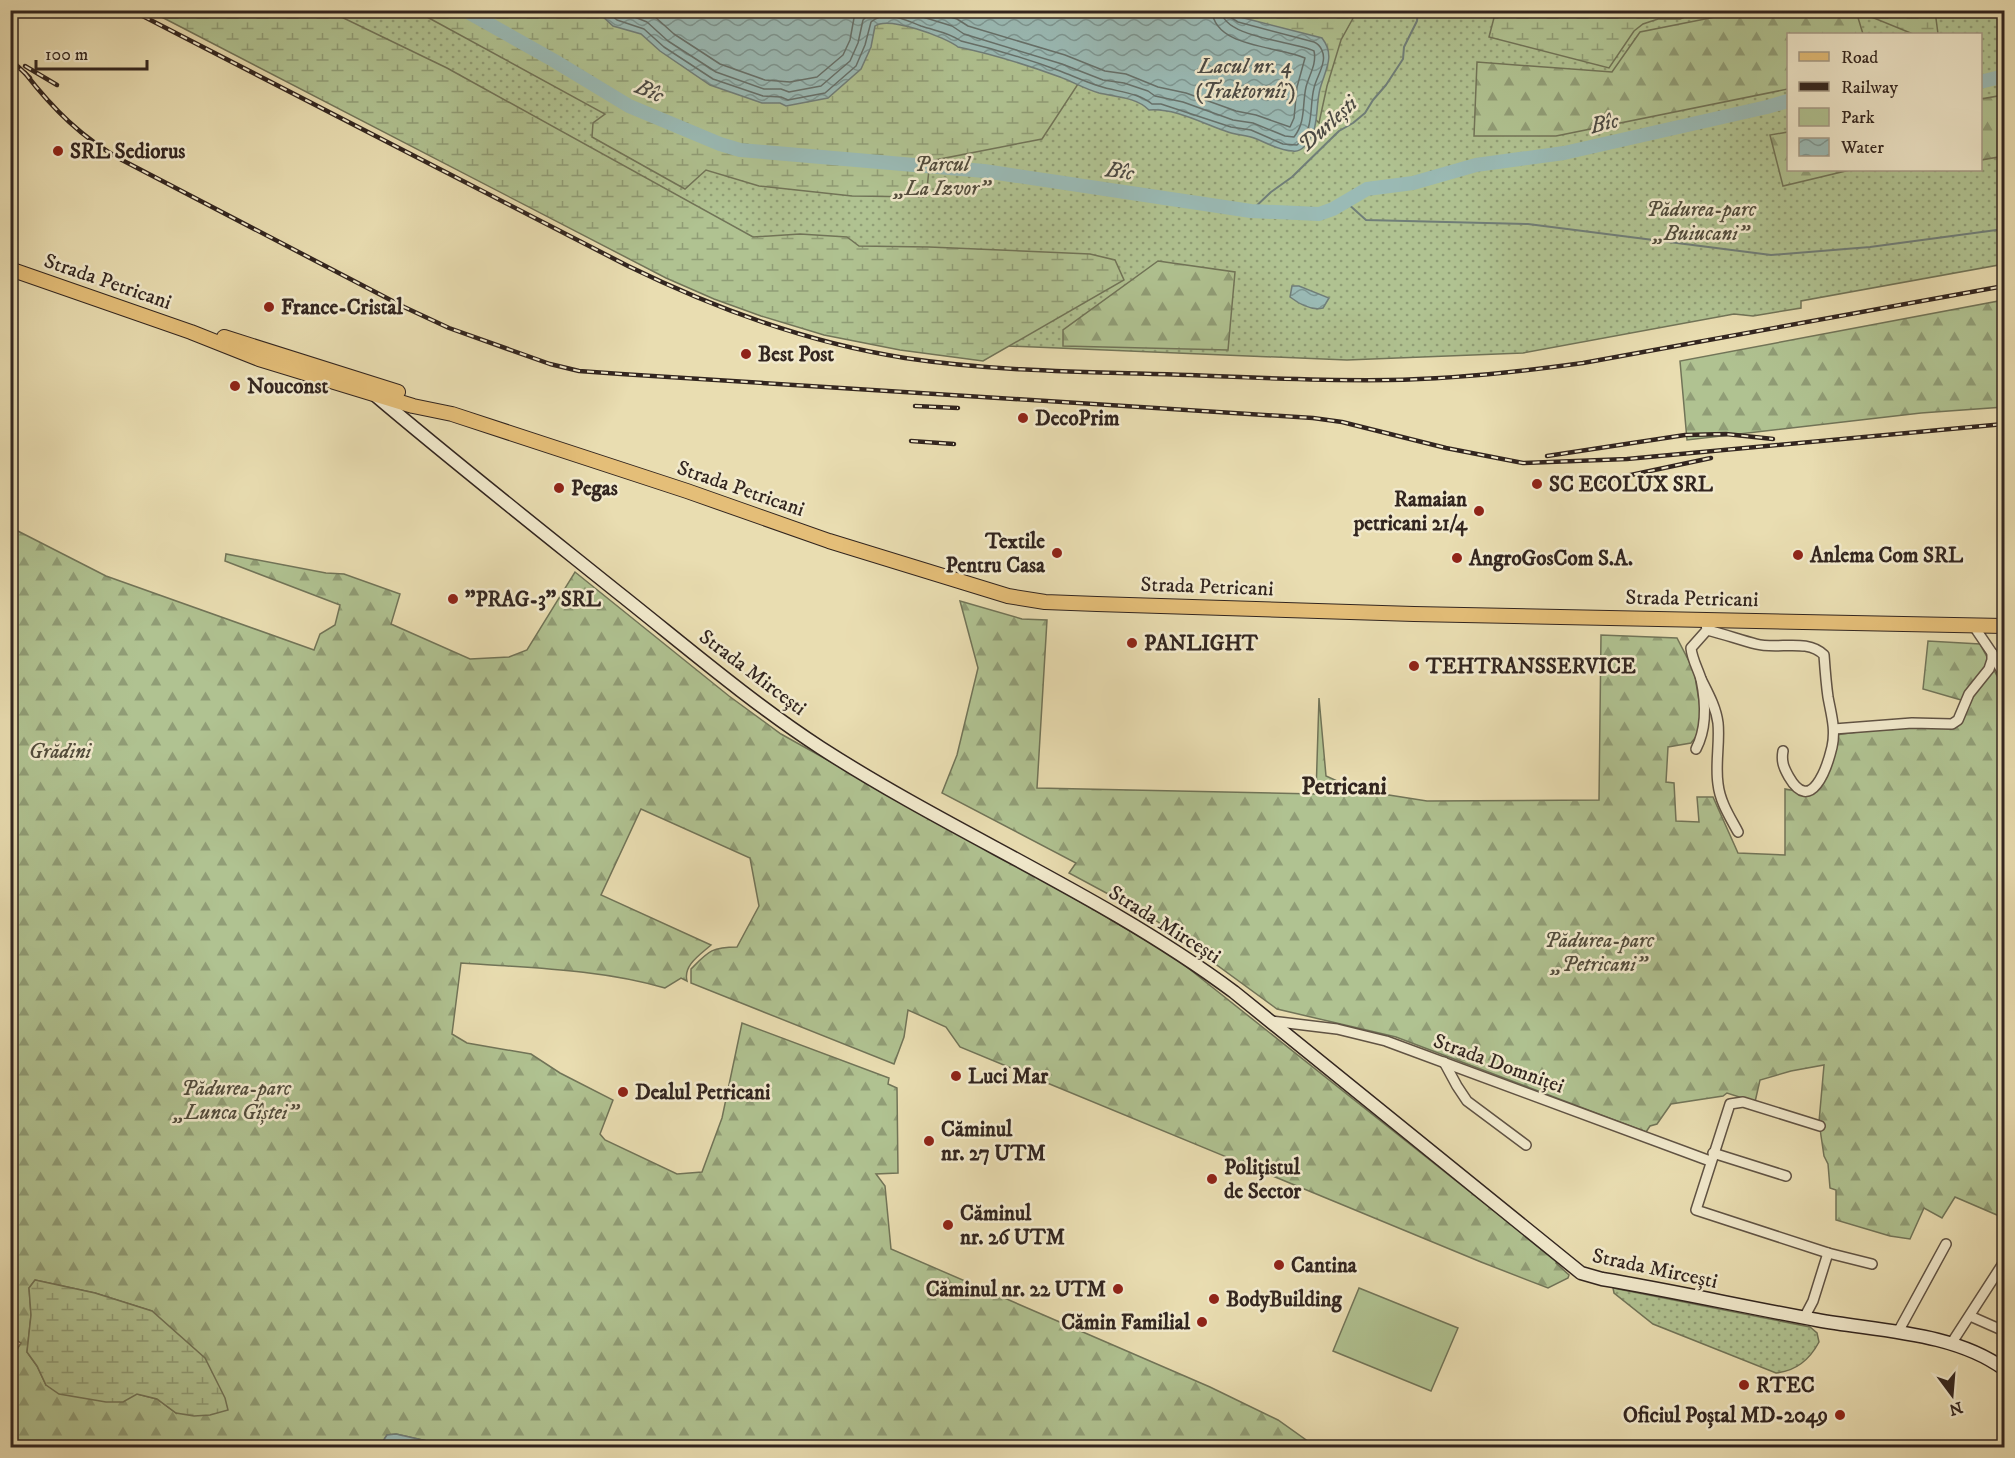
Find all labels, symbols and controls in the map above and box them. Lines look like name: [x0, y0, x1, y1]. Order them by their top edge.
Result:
scale bar: [36, 33, 147, 71]
legend: [1787, 33, 1982, 171]
text: 100 m: [45, 44, 88, 66]
text: Road: [1841, 47, 1878, 69]
water label: Lacul nr. 4 (Traktornîi): [1195, 53, 1295, 105]
water label: Bîc: [630, 73, 669, 110]
text: Railway: [1841, 77, 1899, 99]
water label: Durlești: [1293, 90, 1364, 158]
water label: Bîc: [1587, 107, 1622, 140]
text: Park: [1841, 107, 1875, 129]
text: Water: [1840, 137, 1884, 159]
place label: SRL Sediorus: [70, 139, 185, 165]
marker: SRL Sediorus: [51, 144, 65, 158]
park label: Parcul „La Izvor”: [892, 152, 993, 202]
water label: Bîc: [1103, 156, 1137, 187]
park label: Pădurea-parc „Buiucani”: [1646, 197, 1756, 247]
street label: Strada Petricani: [40, 248, 175, 316]
place label: France-Cristal: [281, 295, 403, 321]
marker: France-Cristal: [262, 300, 276, 314]
place label: Best Post: [758, 342, 834, 368]
marker: Best Post: [739, 347, 753, 361]
place label: Nouconst: [247, 374, 328, 400]
marker: Nouconst: [228, 379, 242, 393]
place label: DecoPrim: [1035, 406, 1120, 432]
marker: DecoPrim: [1016, 411, 1030, 425]
street label: Strada Petricani: [673, 455, 808, 523]
place label: SC ECOLUX SRL: [1549, 472, 1714, 498]
place label: Pegas: [571, 476, 618, 502]
marker: SC ECOLUX SRL: [1530, 477, 1544, 491]
marker: Pegas: [552, 481, 566, 495]
place label: Ramaian petricani 21/4: [1353, 487, 1468, 537]
marker: Ramaian petricani 21/4: [1472, 504, 1486, 518]
place label: Textile Pentru Casa: [946, 529, 1046, 579]
place label: Anlema Com SRL: [1809, 543, 1964, 569]
marker: Textile Pentru Casa: [1050, 546, 1064, 560]
place label: AngroGosCom S.A.: [1468, 546, 1633, 572]
marker: Anlema Com SRL: [1791, 548, 1805, 562]
marker: AngroGosCom S.A.: [1450, 551, 1464, 565]
street label: Strada Petricani: [1140, 572, 1274, 602]
street label: Strada Petricani: [1625, 585, 1759, 613]
place label: "PRAG-3" SRL: [465, 587, 602, 613]
marker: "PRAG-3" SRL: [446, 592, 460, 606]
street label: Strada Mircești: [694, 624, 811, 722]
place label: PANLIGHT: [1144, 631, 1259, 657]
marker: PANLIGHT: [1125, 636, 1139, 650]
place label: TEHTRANSSERVICE: [1425, 654, 1636, 680]
marker: TEHTRANSSERVICE: [1407, 659, 1421, 673]
park label: Grădini: [29, 739, 93, 765]
district label: Petricani: [1301, 772, 1387, 802]
street label: Strada Mircești: [1103, 880, 1225, 970]
park label: Pădurea-parc „Petricani”: [1544, 928, 1654, 978]
street label: Strada Domniței: [1430, 1028, 1568, 1100]
place label: Luci Mar: [968, 1064, 1049, 1090]
marker: Luci Mar: [949, 1069, 963, 1083]
park label: Pădurea-parc „Lunca Gîștei”: [171, 1076, 301, 1126]
place label: Dealul Petricani: [635, 1080, 771, 1106]
marker: Dealul Petricani: [616, 1085, 630, 1099]
place label: Căminul nr. 27 UTM: [941, 1117, 1046, 1167]
marker: Căminul nr. 27 UTM: [922, 1134, 936, 1148]
place label: Polițistul de Sector: [1224, 1155, 1302, 1205]
marker: Polițistul de Sector: [1205, 1172, 1219, 1186]
place label: Căminul nr. 26 UTM: [960, 1201, 1065, 1251]
marker: Căminul nr. 26 UTM: [941, 1218, 955, 1232]
street label: Strada Mircești: [1590, 1243, 1720, 1295]
place label: Cantina: [1291, 1253, 1358, 1279]
marker: Cantina: [1272, 1258, 1286, 1272]
place label: Căminul nr. 22 UTM: [926, 1277, 1106, 1303]
marker: Căminul nr. 22 UTM: [1111, 1282, 1125, 1296]
place label: BodyBuilding: [1226, 1287, 1342, 1313]
marker: BodyBuilding: [1207, 1292, 1221, 1306]
place label: Cămin Familial: [1061, 1310, 1191, 1336]
marker: Cămin Familial: [1195, 1315, 1209, 1329]
north arrow: [1922, 1365, 1982, 1425]
place label: RTEC: [1756, 1373, 1815, 1399]
marker: RTEC: [1737, 1378, 1751, 1392]
text: N: [1947, 1397, 1965, 1420]
place label: Oficiul Poștal MD-2049: [1623, 1403, 1828, 1429]
marker: Oficiul Poștal MD-2049: [1833, 1408, 1847, 1422]

